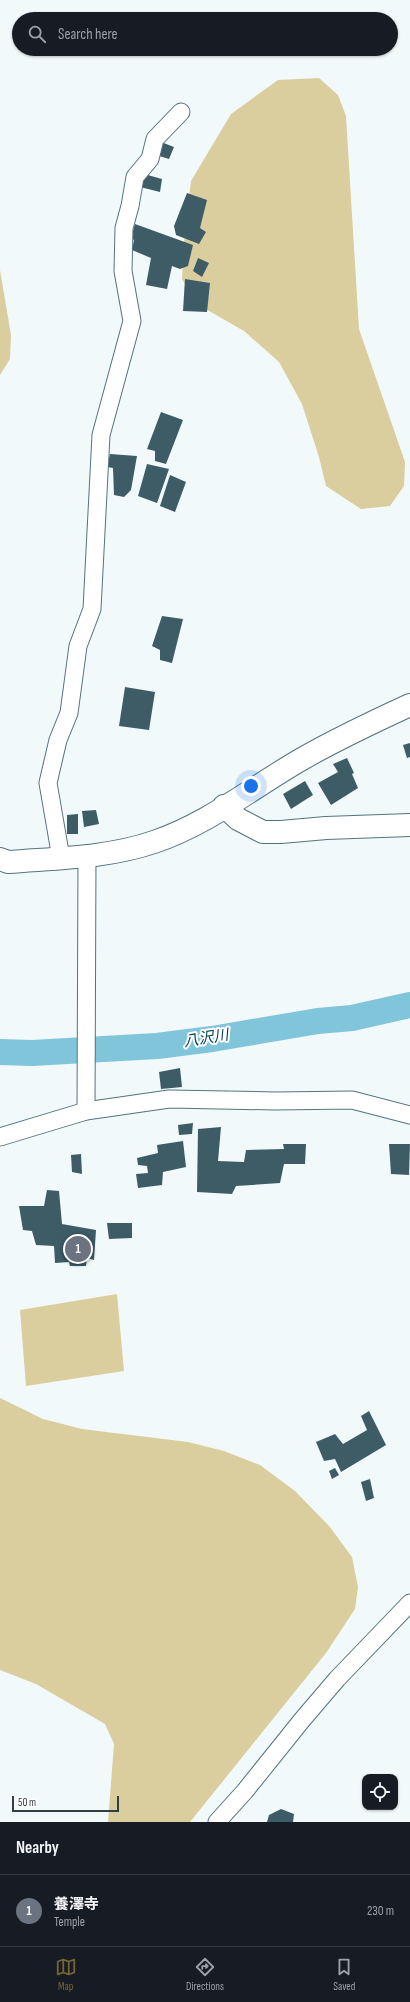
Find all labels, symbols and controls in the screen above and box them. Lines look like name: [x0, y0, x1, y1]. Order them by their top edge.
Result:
search box: [12, 12, 398, 56]
icon: search: [26, 23, 48, 45]
text: Search here: [58, 25, 118, 44]
your location: [241, 776, 261, 796]
water label: 八沢川: [182, 1025, 232, 1051]
pin: 1: [65, 1234, 91, 1264]
map controls: [362, 1774, 398, 1810]
button: locate: [362, 1774, 398, 1810]
scale bar: [12, 1794, 119, 1813]
text: 50 m: [18, 1796, 36, 1809]
text: Nearby: [16, 1838, 59, 1858]
text: 養澤寺: [54, 1895, 99, 1914]
text: 1: [26, 1903, 32, 1919]
text: 230 m: [367, 1903, 394, 1919]
text: Temple: [54, 1914, 85, 1930]
tab: Map: [55, 1956, 77, 1993]
tab: Directions: [186, 1956, 224, 1993]
tab: Saved: [333, 1956, 355, 1993]

